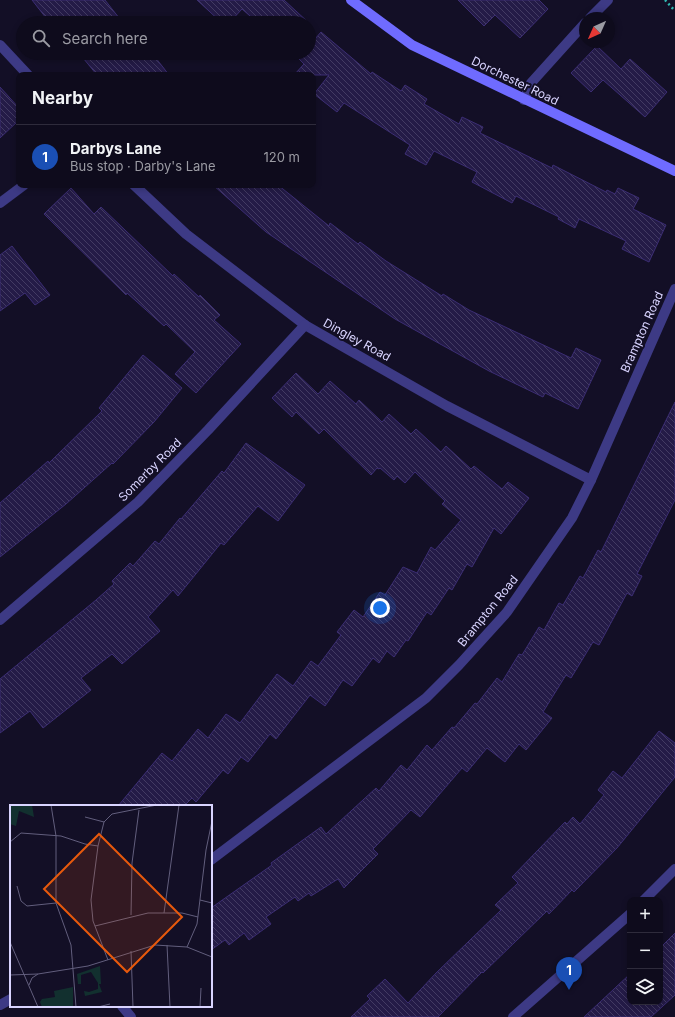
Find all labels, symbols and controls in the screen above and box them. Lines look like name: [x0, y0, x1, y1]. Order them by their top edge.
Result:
north arrow: [579, 12, 615, 48]
search box: [16, 16, 316, 60]
icon: search: [30, 27, 52, 49]
text: Search here: [62, 29, 148, 48]
street label: Dorchester Road: [469, 53, 561, 108]
text: Nearby: [32, 88, 93, 108]
text: Darbys Lane: [70, 139, 162, 158]
text: 1: [42, 149, 48, 165]
text: 120 m: [264, 149, 300, 165]
text: Bus stop · Darby's Lane: [70, 158, 216, 174]
street label: Brampton Road: [617, 289, 666, 375]
street label: Dingley Road: [321, 315, 394, 364]
street label: Somerby Road: [115, 435, 184, 504]
street label: Brampton Road: [454, 572, 521, 649]
your location: [370, 598, 390, 618]
inset map: [10, 805, 212, 1007]
map controls: [627, 897, 663, 1005]
button: +: [627, 897, 663, 933]
button: −: [627, 933, 663, 969]
pin: 1: [556, 957, 582, 990]
button: layers: [627, 969, 663, 1005]

